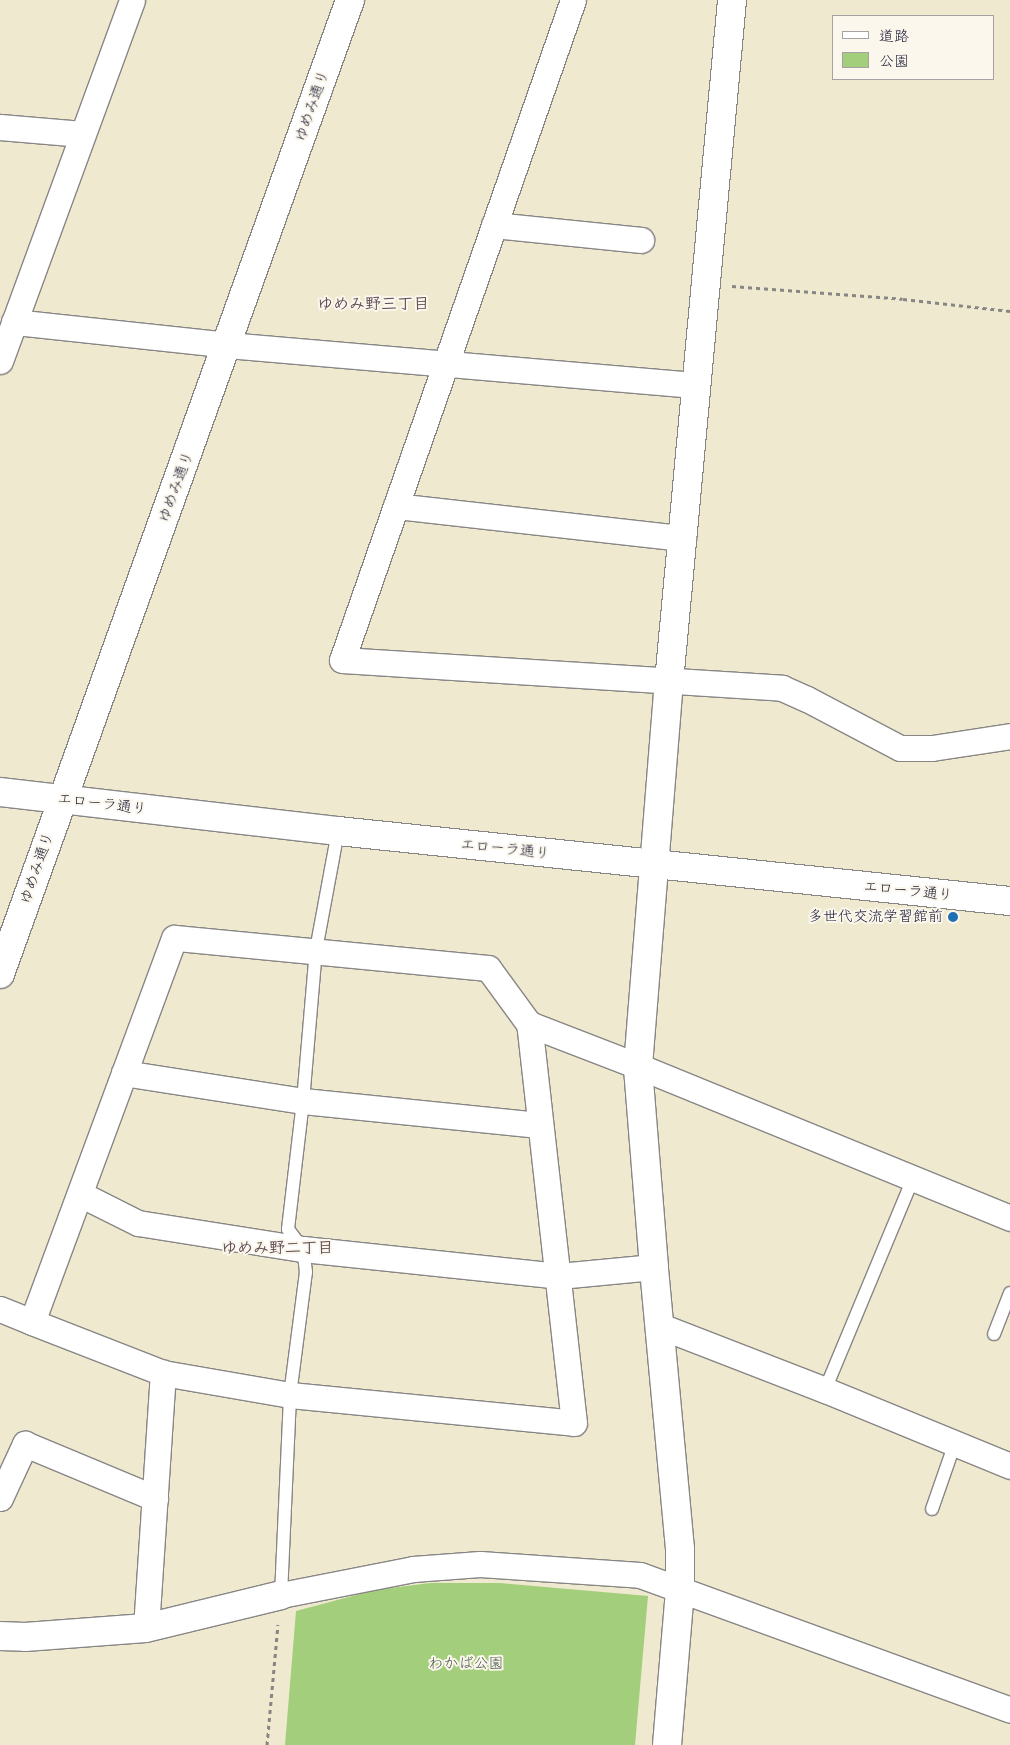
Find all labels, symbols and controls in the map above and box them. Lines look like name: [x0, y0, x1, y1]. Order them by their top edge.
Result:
legend: [832, 15, 995, 80]
text: 道路: [879, 27, 909, 45]
text: 公園: [879, 52, 909, 70]
street label: ゆめみ通り: [291, 68, 333, 144]
district label: ゆめみ野三丁目: [317, 294, 429, 314]
street label: ゆめみ通り: [155, 449, 197, 525]
street label: エローラ通り: [56, 790, 148, 818]
street label: ゆめみ通り: [16, 830, 58, 906]
street label: エローラ通り: [459, 835, 551, 863]
street label: エローラ通り: [862, 877, 954, 905]
place label: 多世代交流学習館前: [808, 908, 943, 926]
marker: 多世代交流学習館前: [947, 911, 959, 923]
district label: ゆめみ野二丁目: [221, 1238, 333, 1258]
park label: わかば公園: [429, 1655, 503, 1673]

